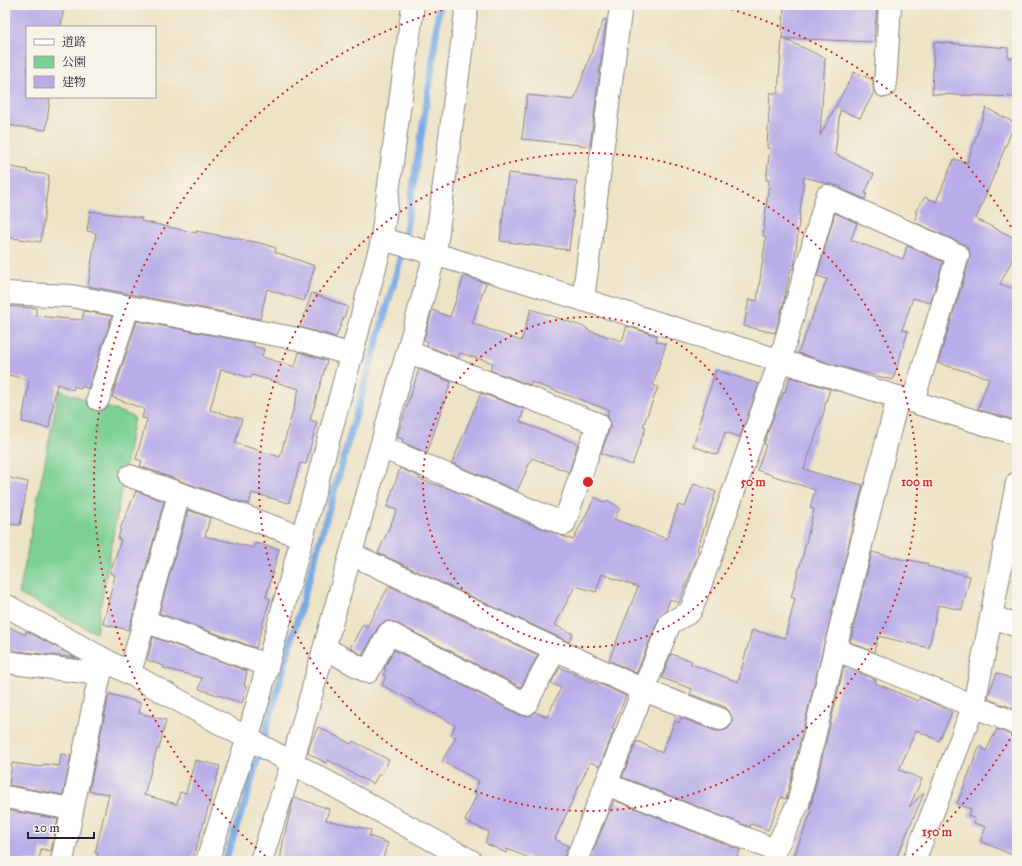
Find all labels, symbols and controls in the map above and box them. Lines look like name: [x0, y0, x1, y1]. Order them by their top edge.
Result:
legend: [26, 26, 156, 98]
text: 道路: [62, 35, 86, 49]
text: 公園: [62, 55, 86, 69]
text: 建物: [62, 75, 86, 89]
centre of rings: [581, 475, 595, 489]
text: 50 m: [740, 475, 767, 489]
text: 100 m: [901, 475, 934, 489]
scale bar: [28, 814, 94, 840]
text: 20 m: [34, 821, 60, 835]
text: 150 m: [922, 825, 953, 839]

